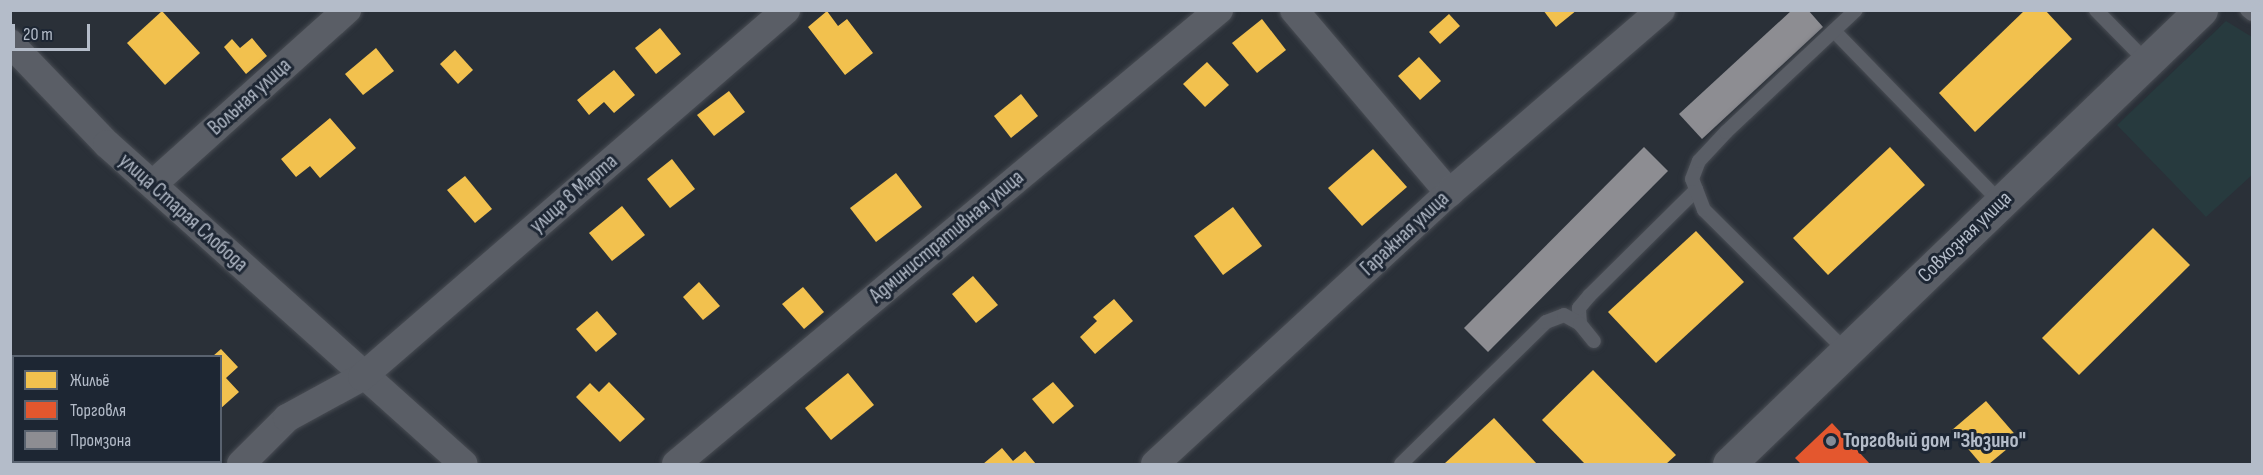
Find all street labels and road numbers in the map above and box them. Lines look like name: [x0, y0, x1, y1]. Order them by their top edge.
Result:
street label: Вольная улица: [203, 53, 297, 141]
street label: улица Старая Слобода: [113, 148, 253, 278]
street label: улица 8 Марта: [525, 149, 623, 239]
street label: Административная улица: [865, 165, 1029, 309]
street label: Совхозная улица: [1913, 186, 2017, 288]
street label: Гаражная улица: [1356, 187, 1454, 281]

